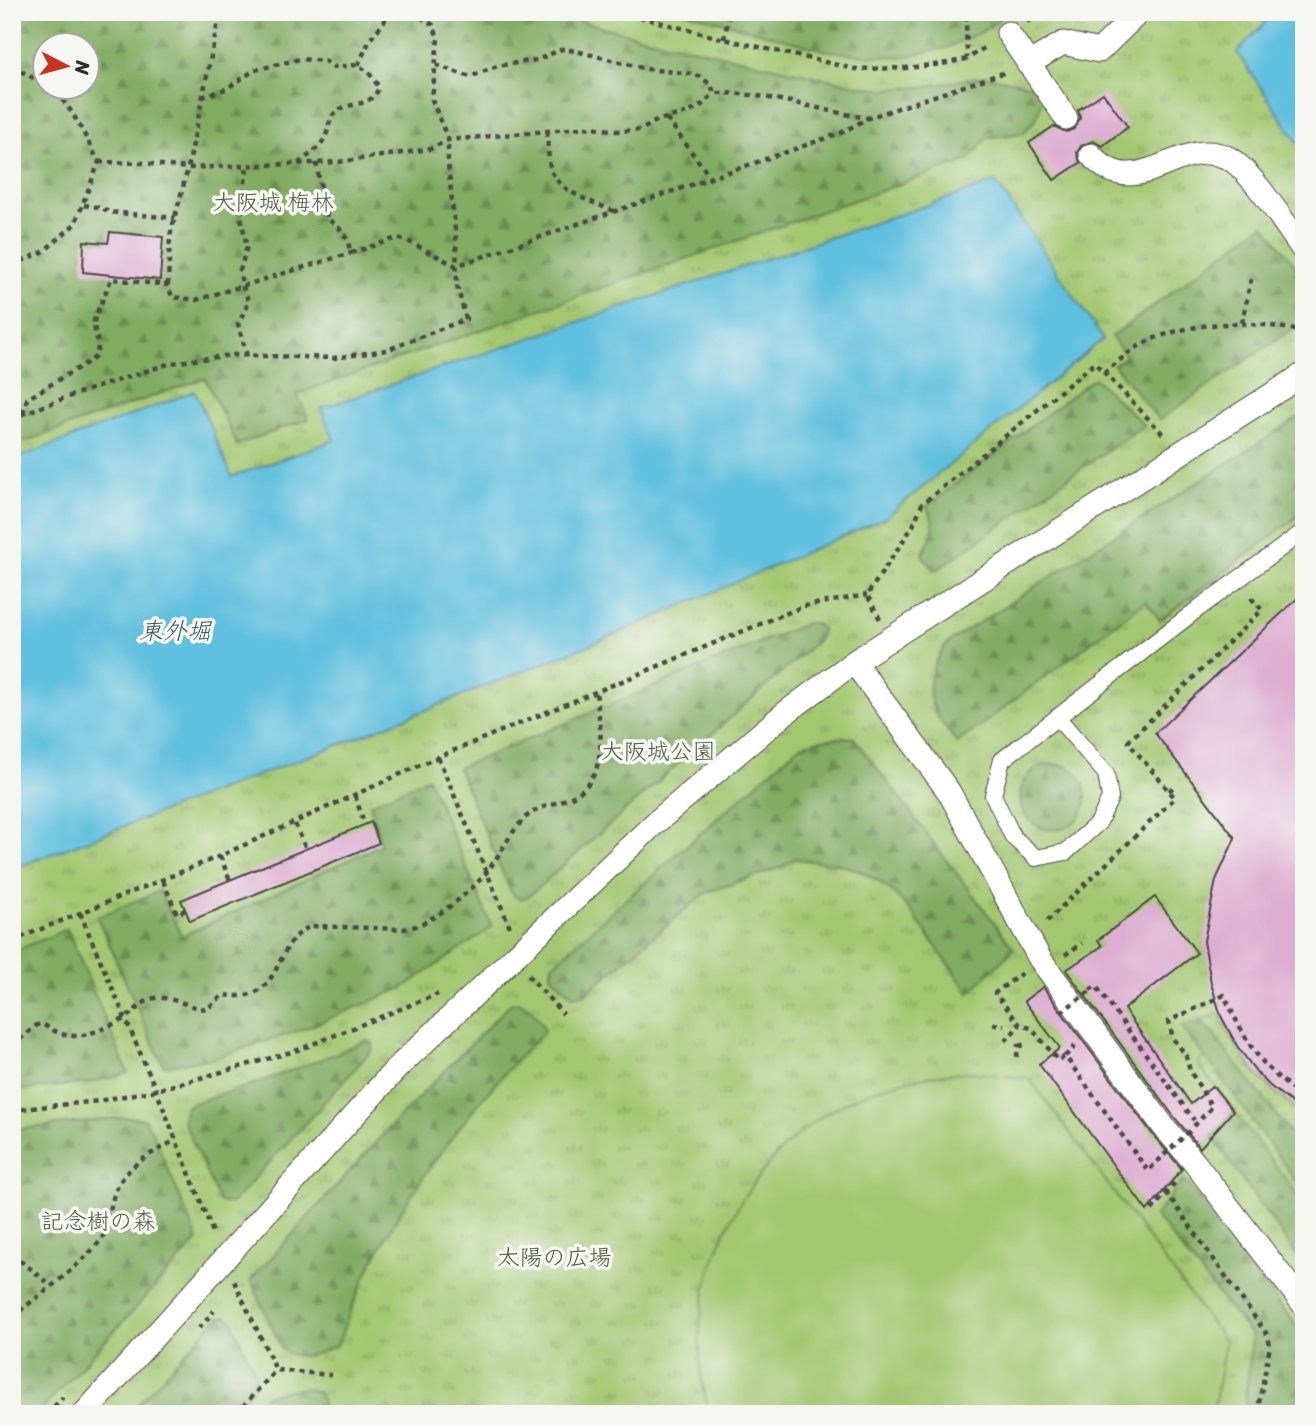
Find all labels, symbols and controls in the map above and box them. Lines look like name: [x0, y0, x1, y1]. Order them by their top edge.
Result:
north arrow: [32, 32, 102, 102]
text: N: [65, 58, 100, 77]
park label: 大阪城 梅林: [213, 182, 333, 223]
water label: 東外堀: [139, 610, 213, 652]
park label: 大阪城公園: [601, 731, 716, 772]
park label: 記念樹の森: [41, 1201, 156, 1242]
park label: 太陽の広場: [497, 1237, 612, 1278]

